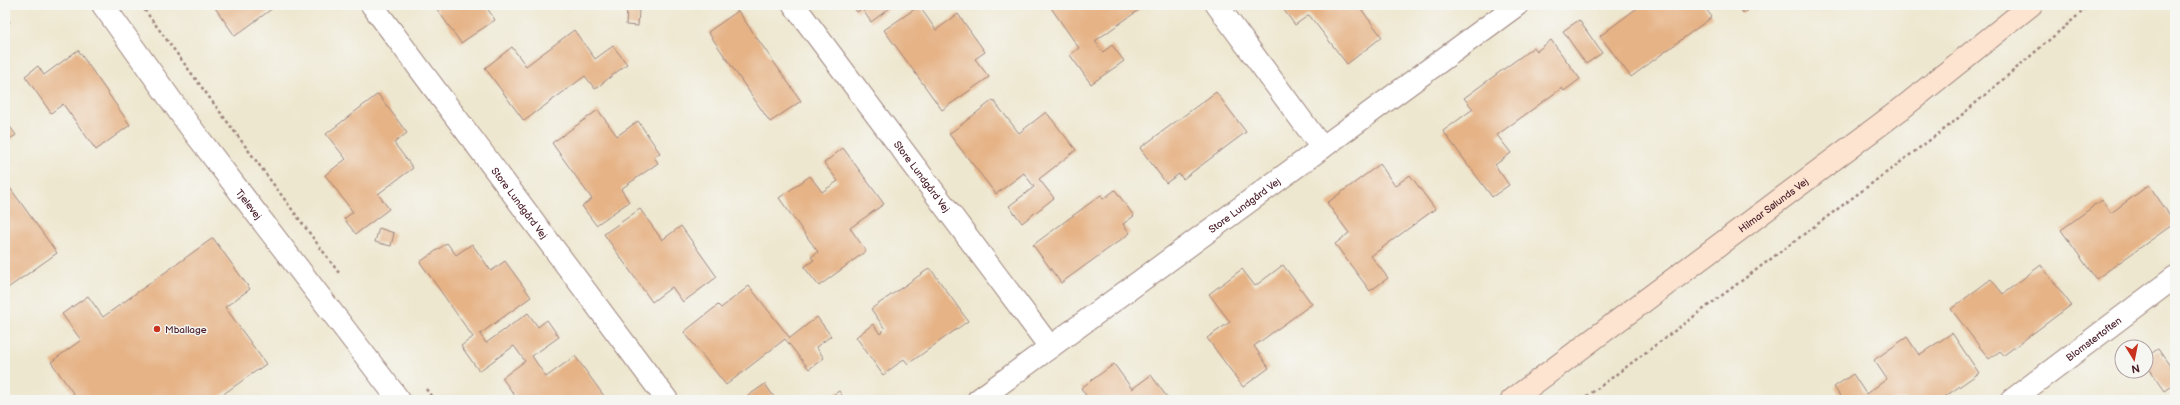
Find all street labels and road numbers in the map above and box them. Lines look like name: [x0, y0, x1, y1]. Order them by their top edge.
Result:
street label: Store Lundgård Vej: [891, 139, 952, 215]
street label: Store Lundgård Vej: [488, 165, 550, 242]
street label: Store Lundgård Vej: [1207, 175, 1283, 236]
street label: Hilmar Sølunds Vej: [1736, 176, 1811, 235]
street label: Tjelevej: [233, 187, 264, 222]
street label: Blomstertoften: [2064, 314, 2124, 364]

